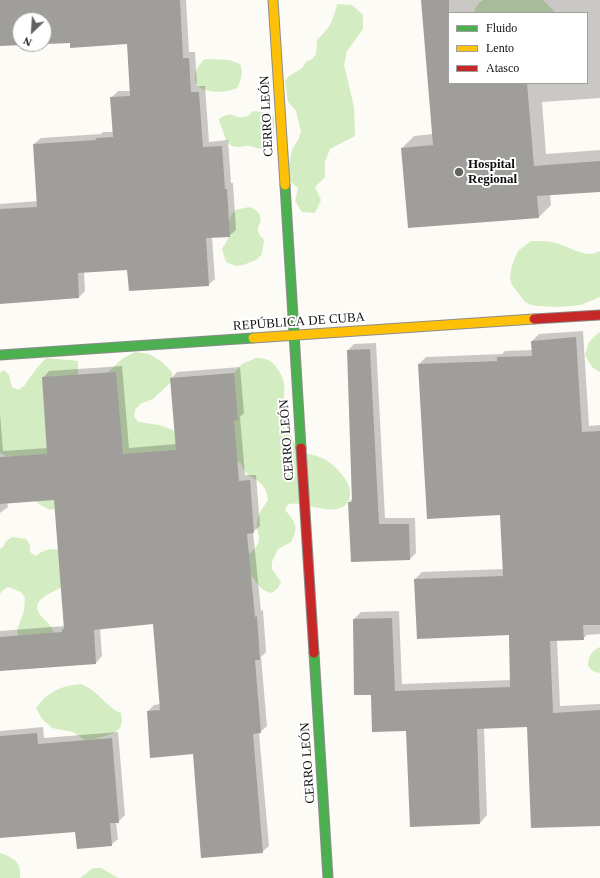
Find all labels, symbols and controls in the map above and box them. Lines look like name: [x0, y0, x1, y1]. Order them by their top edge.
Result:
north arrow: [12, 12, 52, 52]
legend: [448, 12, 588, 84]
text: Fluido: [486, 21, 517, 35]
text: N: [21, 35, 33, 49]
text: Lento: [486, 41, 514, 55]
text: Atasco: [486, 61, 519, 75]
street label: CERRO LEÓN: [257, 75, 277, 157]
place label: Hospital Regional: [468, 157, 517, 188]
marker: Hospital Regional: [453, 166, 465, 178]
street label: REPÚBLICA DE CUBA: [233, 310, 365, 334]
street label: CERRO LEÓN: [276, 399, 298, 481]
street label: CERRO LEÓN: [297, 722, 319, 804]

